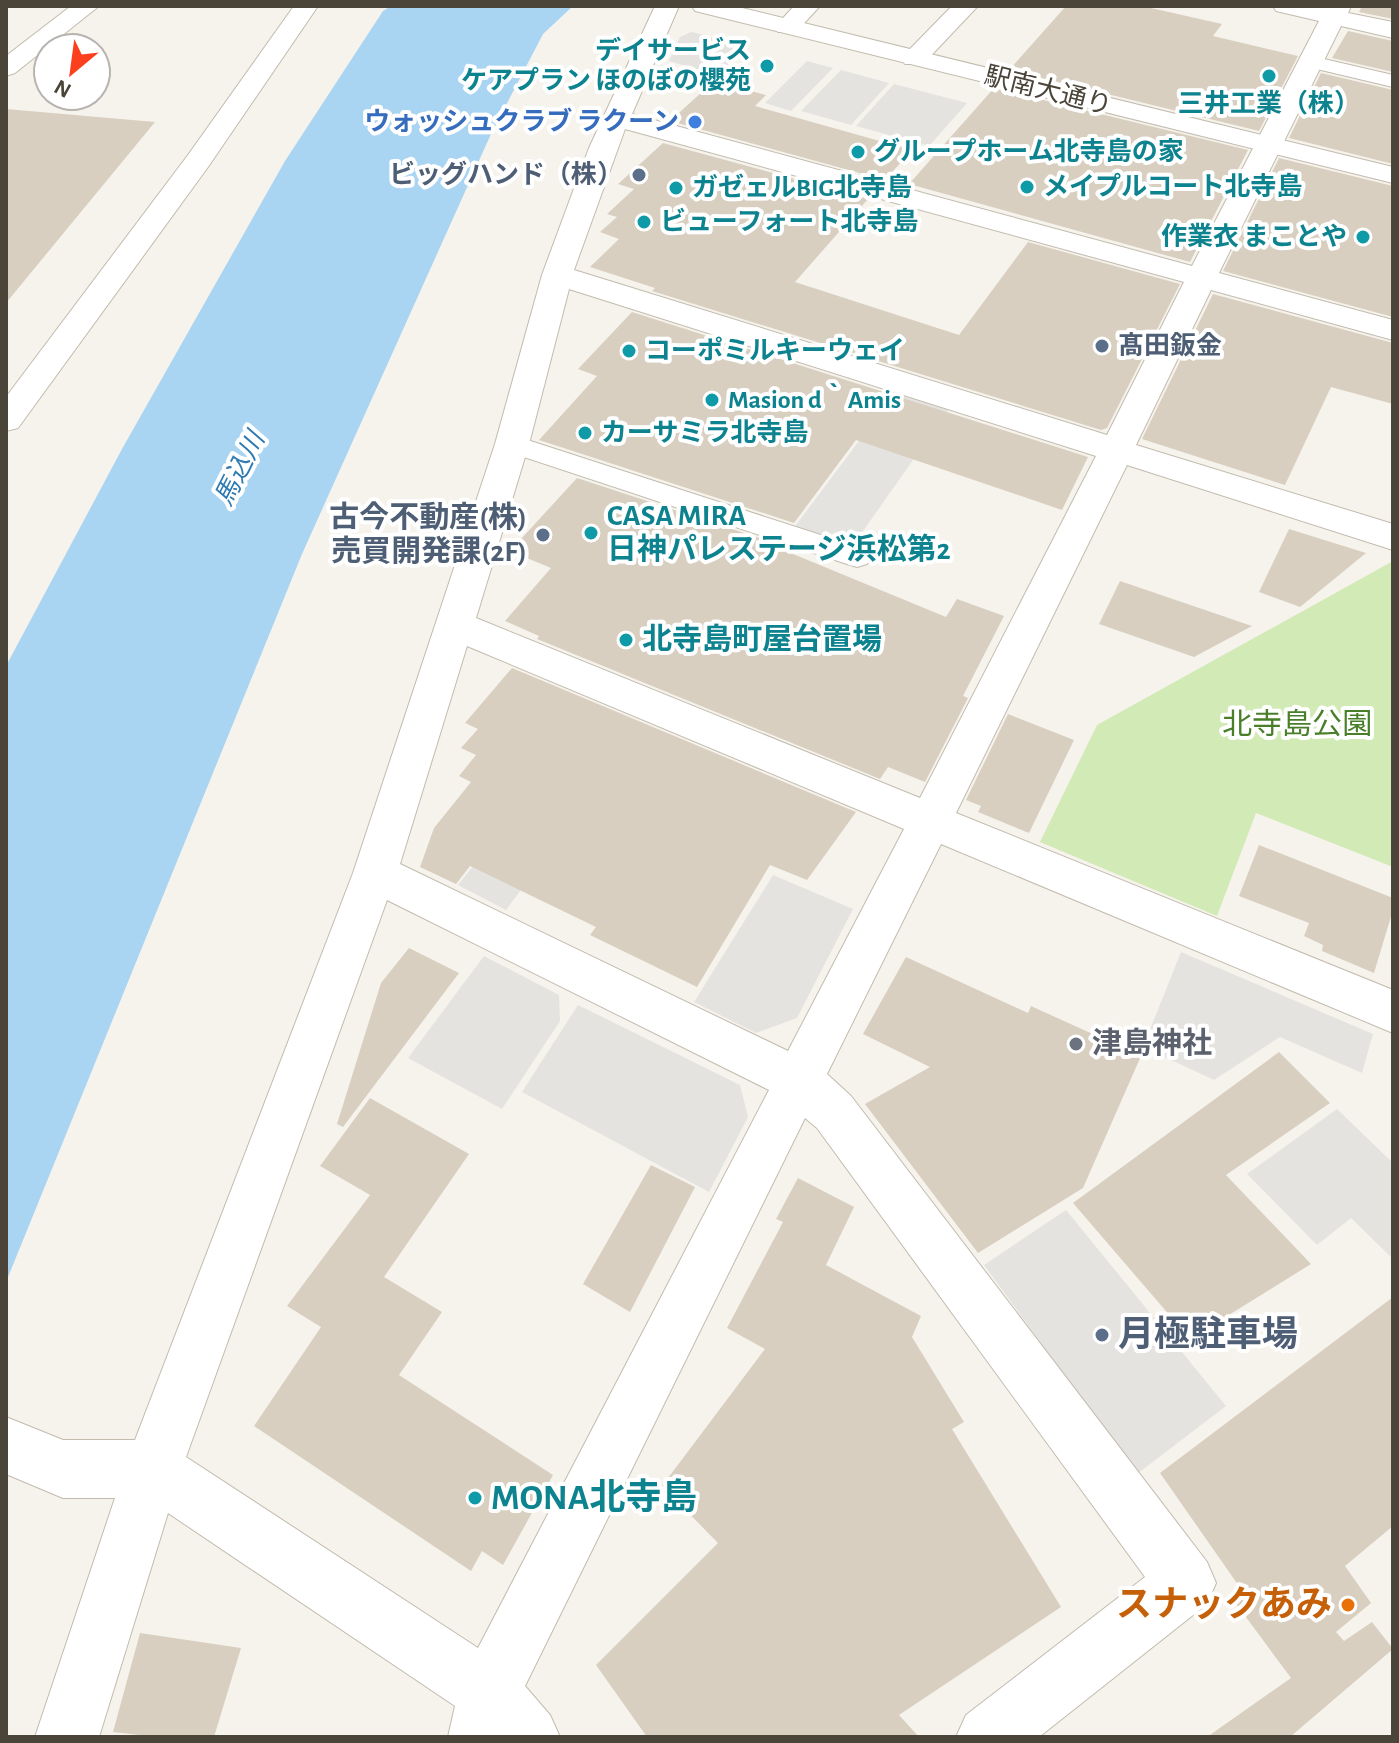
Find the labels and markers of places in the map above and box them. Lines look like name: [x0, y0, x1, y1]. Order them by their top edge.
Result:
place label: デイサービス ケアプラン ほのぼの櫻苑: [461, 36, 751, 94]
marker: デイサービス ケアプラン ほのぼの櫻苑: [758, 57, 776, 75]
marker: 三井工業（株）: [1260, 67, 1278, 85]
place label: 三井工業（株）: [1178, 89, 1360, 117]
place label: ウォッシュクラブ ラクーン: [364, 107, 679, 135]
marker: ウォッシュクラブ ラクーン: [686, 113, 704, 131]
place label: グループホーム北寺島の家: [874, 137, 1184, 165]
marker: グループホーム北寺島の家: [849, 143, 867, 161]
place label: ビッグハンド（株）: [389, 160, 623, 188]
marker: ビッグハンド（株）: [630, 166, 648, 184]
place label: メイプルコート北寺島: [1043, 172, 1302, 200]
place label: ガゼェルBIG北寺島: [692, 173, 912, 201]
marker: メイプルコート北寺島: [1018, 178, 1036, 196]
marker: ガゼェルBIG北寺島: [667, 179, 685, 197]
place label: ビューフォート北寺島: [660, 207, 918, 235]
marker: ビューフォート北寺島: [635, 213, 653, 231]
place label: 作業衣 まことや: [1161, 222, 1347, 250]
marker: 作業衣 まことや: [1354, 228, 1372, 246]
place label: 髙田鈑金: [1118, 331, 1222, 359]
place label: コーポミルキーウェイ: [645, 336, 905, 364]
marker: 髙田鈑金: [1093, 337, 1111, 355]
marker: コーポミルキーウェイ: [620, 342, 638, 360]
place label: Masion d｀Amis: [728, 383, 901, 413]
marker: Masion d｀Amis: [703, 391, 721, 409]
place label: カーサミラ北寺島: [601, 418, 808, 446]
marker: カーサミラ北寺島: [576, 424, 594, 442]
place label: 古今不動産(株) 売買開発課(2F): [329, 501, 527, 567]
place label: CASA MIRA 日神パレステージ浜松第2: [607, 501, 951, 565]
marker: CASA MIRA 日神パレステージ浜松第2: [582, 524, 600, 542]
marker: 古今不動産(株) 売買開発課(2F): [534, 526, 552, 544]
place label: 北寺島町屋台置場: [642, 623, 882, 655]
marker: 北寺島町屋台置場: [617, 631, 635, 649]
place label: 津島神社: [1092, 1027, 1212, 1059]
marker: 津島神社: [1067, 1035, 1085, 1053]
place label: 月極駐車場: [1118, 1315, 1298, 1353]
marker: 月極駐車場: [1093, 1326, 1111, 1344]
place label: MONA北寺島: [491, 1478, 697, 1516]
marker: MONA北寺島: [466, 1489, 484, 1507]
place label: スナックあみ: [1116, 1586, 1332, 1623]
marker: スナックあみ: [1339, 1596, 1357, 1614]

